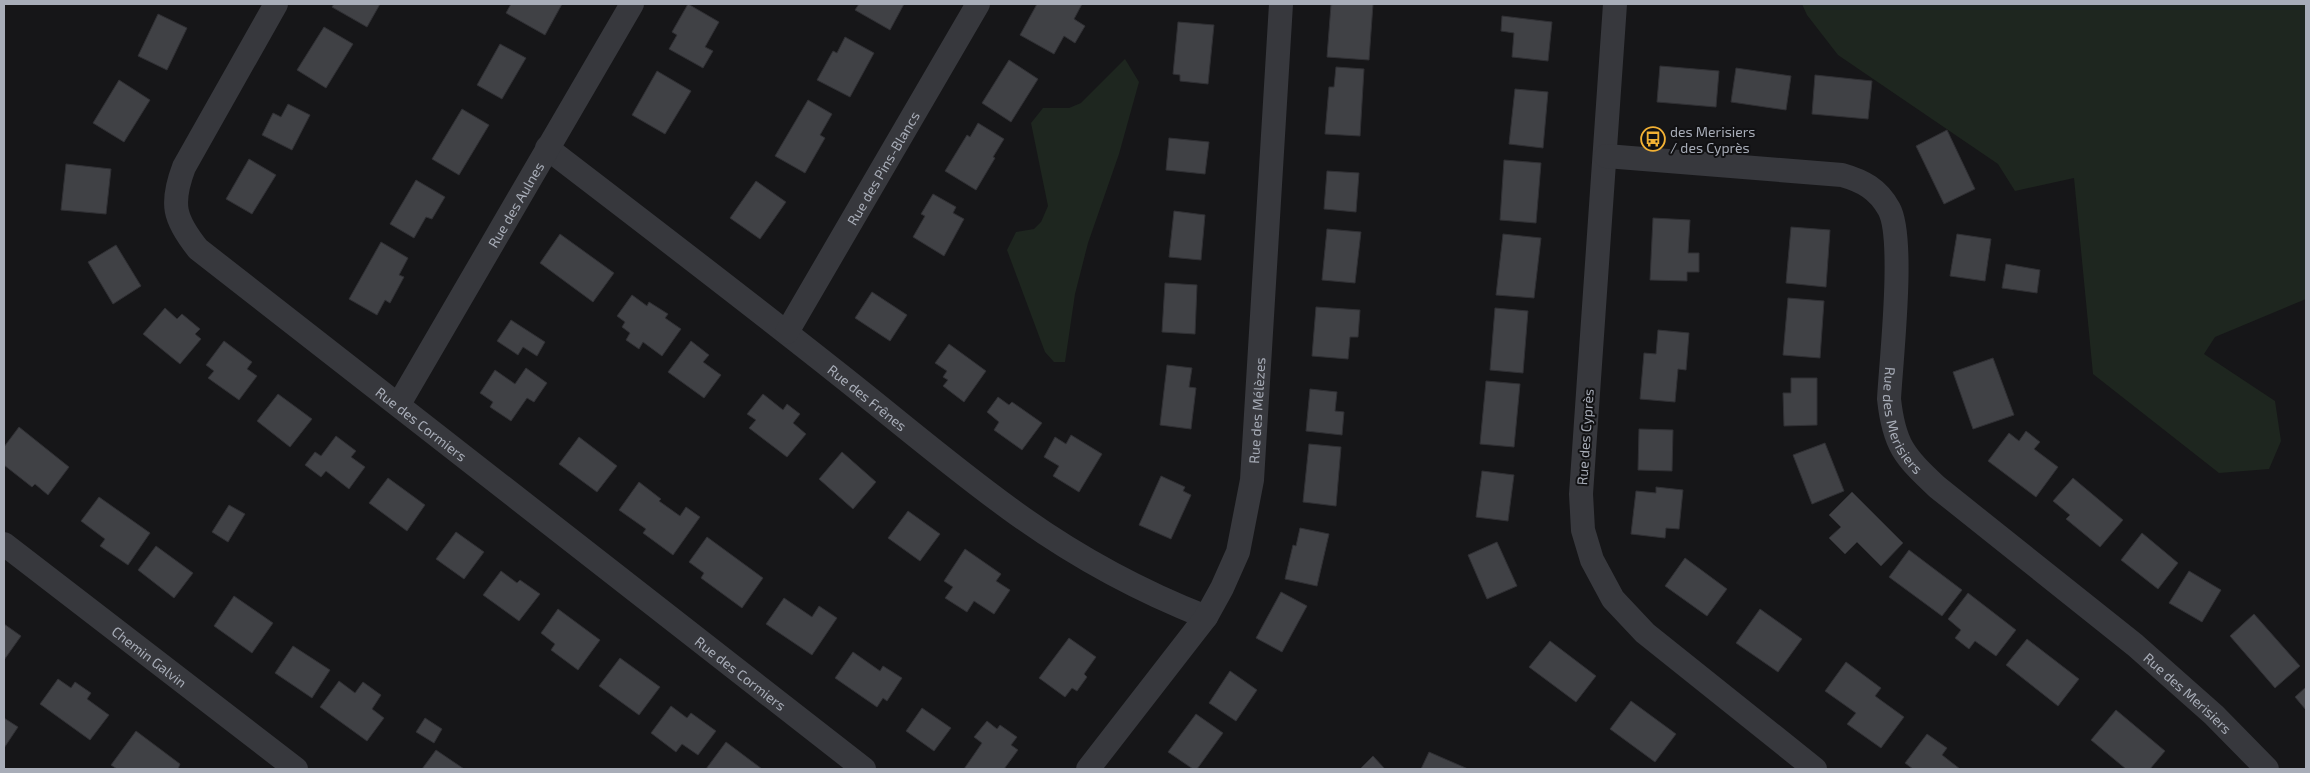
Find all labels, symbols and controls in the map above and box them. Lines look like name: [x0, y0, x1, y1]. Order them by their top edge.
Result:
street label: Rue des Pins-Blancs: [843, 108, 922, 228]
place label: des Merisiers / des Cyprès: [1670, 123, 1755, 156]
bus stop icon: des Merisiers / des Cyprès: [1640, 126, 1666, 152]
street label: Rue des Aulnes: [484, 158, 547, 250]
street label: Rue des Mélèzes: [1245, 357, 1268, 464]
street label: Rue des Frênes: [825, 360, 910, 434]
street label: Rue des Merisiers: [1880, 366, 1927, 477]
street label: Rue des Cormiers: [373, 383, 471, 464]
street label: Rue des Cyprès: [1573, 388, 1597, 486]
street label: Chemin Galvin: [109, 622, 191, 691]
street label: Rue des Cormiers: [692, 632, 790, 714]
street label: Rue des Merisiers: [2141, 649, 2236, 737]

